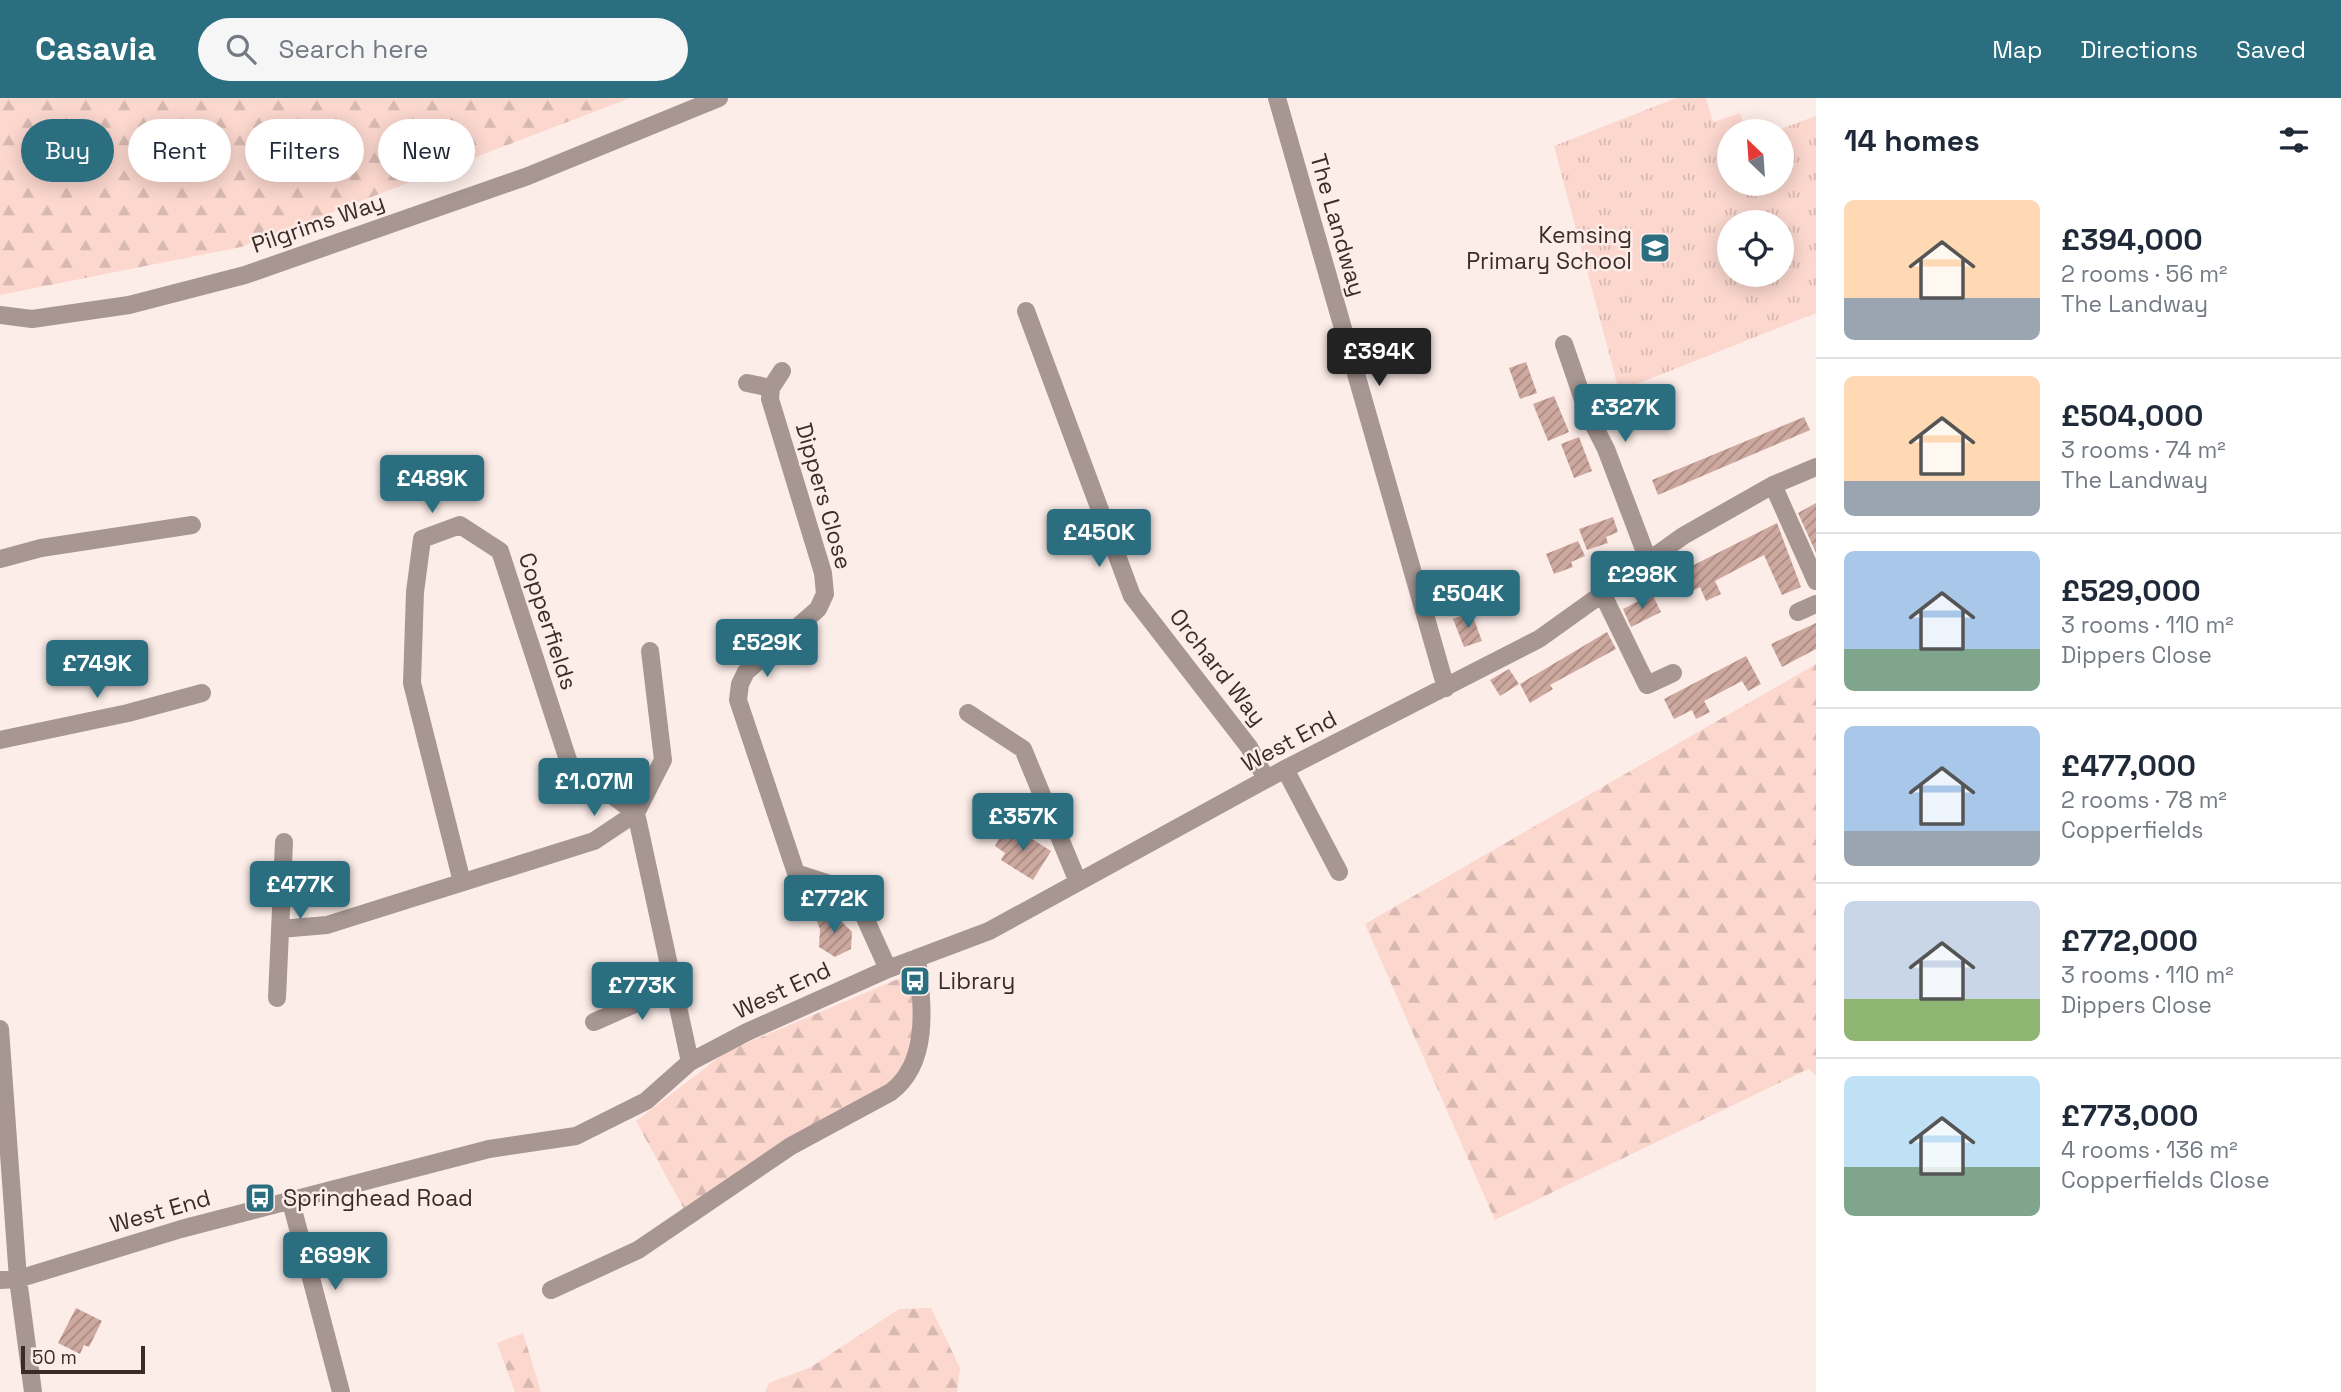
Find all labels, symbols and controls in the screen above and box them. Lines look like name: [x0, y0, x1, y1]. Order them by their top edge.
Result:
search box: [198, 18, 688, 81]
text: Casavia: [35, 28, 156, 70]
icon: search: [222, 30, 260, 68]
text: Search here: [278, 32, 428, 66]
text: Map: [1992, 34, 2042, 65]
text: Directions: [2080, 34, 2198, 65]
text: Saved: [2236, 34, 2306, 65]
chip: Buy: [21, 119, 114, 182]
chip: Rent: [128, 119, 231, 182]
chip: Filters: [245, 119, 364, 182]
chip: New: [378, 119, 475, 182]
north arrow: [1717, 119, 1794, 196]
map controls: [1717, 119, 1794, 287]
text: 14 homes: [1844, 121, 1980, 160]
icon: filters: [2275, 121, 2313, 159]
street label: The Landway: [1303, 150, 1373, 300]
street label: Pilgrims Way: [248, 186, 388, 260]
button: locate: [1717, 210, 1794, 287]
place label: Kemsing Primary School: [1466, 220, 1632, 276]
text: £394,000: [2061, 220, 2203, 259]
icon: home: [1900, 228, 1984, 312]
school or university icon: Kemsing Primary School: [1638, 231, 1672, 265]
text: 2 rooms · 56 m²: [2061, 259, 2227, 289]
text: The Landway: [2061, 289, 2208, 319]
pin: £394K: [1330, 328, 1428, 388]
text: £394K: [1343, 336, 1415, 366]
pin: £327K: [1576, 384, 1674, 444]
text: £327K: [1590, 392, 1660, 422]
text: £504,000: [2061, 396, 2203, 435]
icon: home: [1900, 404, 1984, 488]
street label: Dippers Close: [789, 419, 859, 573]
text: 3 rooms · 74 m²: [2061, 435, 2226, 465]
pin: £489K: [383, 456, 481, 515]
text: £489K: [396, 463, 468, 493]
text: The Landway: [2061, 465, 2208, 495]
pin: £450K: [1050, 510, 1148, 569]
text: £450K: [1063, 517, 1135, 547]
street label: Copperfields: [512, 549, 584, 693]
pin: £298K: [1593, 552, 1691, 611]
text: £298K: [1607, 559, 1677, 589]
pin: £504K: [1419, 570, 1517, 630]
text: £529,000: [2061, 571, 2201, 610]
text: £504K: [1432, 578, 1504, 608]
icon: home: [1900, 579, 1984, 663]
street label: Orchard Way: [1163, 602, 1273, 732]
text: 3 rooms · 110 m²: [2061, 610, 2234, 640]
pin: £529K: [718, 620, 816, 679]
text: £529K: [732, 627, 802, 657]
pin: £749K: [48, 640, 146, 700]
text: Dippers Close: [2061, 640, 2212, 670]
text: £749K: [62, 648, 132, 678]
street label: West End: [1236, 703, 1342, 779]
text: £477,000: [2061, 746, 2196, 785]
icon: home: [1900, 754, 1984, 838]
pin: £1.07M: [537, 758, 651, 818]
text: £1.07M: [554, 766, 634, 796]
text: 2 rooms · 78 m²: [2061, 785, 2227, 815]
pin: £357K: [974, 794, 1072, 853]
text: £357K: [988, 801, 1058, 831]
text: Copperfields: [2061, 815, 2203, 845]
pin: £477K: [251, 862, 349, 921]
text: £477K: [266, 869, 334, 899]
pin: £772K: [785, 876, 883, 935]
text: £772K: [800, 883, 868, 913]
text: £772,000: [2061, 921, 2198, 960]
icon: home: [1900, 929, 1984, 1013]
street label: West End: [729, 955, 835, 1025]
text: 3 rooms · 110 m²: [2061, 960, 2234, 990]
pin: £773K: [593, 962, 691, 1022]
bus stop icon: Library: [898, 964, 932, 998]
place label: Library: [938, 966, 1015, 996]
text: £773K: [608, 970, 676, 1000]
text: Dippers Close: [2061, 990, 2212, 1020]
text: £773,000: [2061, 1096, 2198, 1135]
icon: home: [1900, 1104, 1984, 1188]
text: 4 rooms · 136 m²: [2061, 1135, 2238, 1165]
text: Copperfields Close: [2061, 1165, 2270, 1195]
bus stop icon: Springhead Road: [243, 1181, 277, 1215]
street label: West End: [106, 1182, 214, 1240]
place label: Springhead Road: [283, 1183, 473, 1213]
pin: £699K: [286, 1232, 384, 1292]
text: £699K: [299, 1240, 371, 1270]
scale bar: [21, 1343, 145, 1375]
text: 50 m: [32, 1345, 77, 1370]

